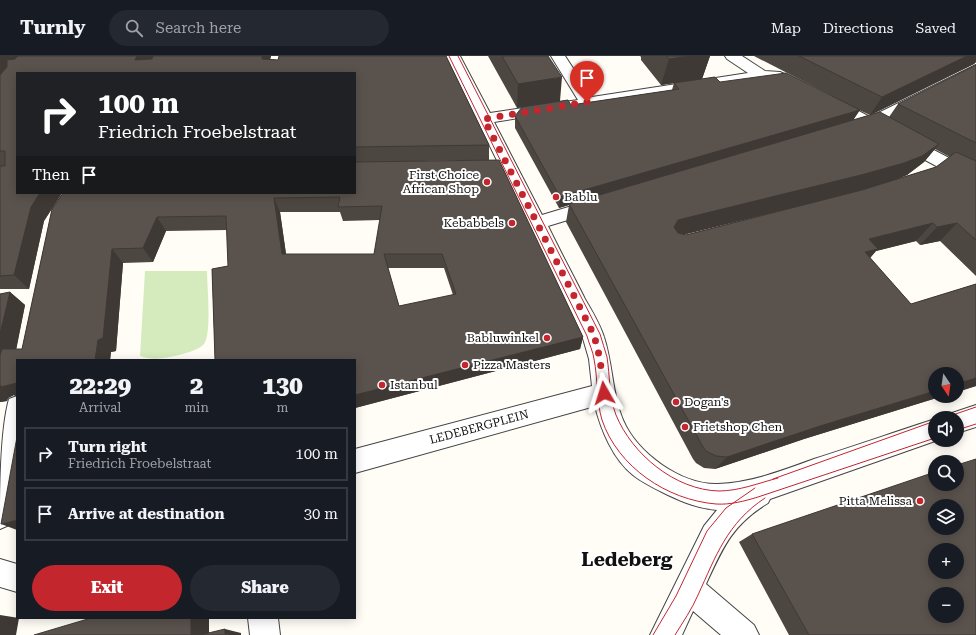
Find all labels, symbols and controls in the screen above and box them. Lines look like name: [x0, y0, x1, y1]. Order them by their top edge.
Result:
search box: [109, 10, 389, 46]
text: Turnly: [20, 16, 85, 39]
icon: search: [123, 17, 145, 39]
text: Search here: [155, 19, 241, 37]
text: Map: [771, 20, 801, 36]
text: Directions: [823, 20, 893, 36]
text: Saved: [915, 20, 956, 36]
pin: [570, 61, 604, 102]
icon: arrive: [576, 67, 598, 89]
text: 100 m: [98, 87, 179, 120]
icon: right: [32, 88, 84, 140]
text: Friedrich Froebelstraat: [98, 121, 296, 142]
icon: arrive: [78, 164, 100, 186]
text: Then: [32, 166, 70, 184]
place label: First Choice African Shop: [403, 168, 479, 196]
marker: First Choice African Shop: [482, 177, 492, 187]
place label: Bablu: [564, 190, 598, 204]
marker: Bablu: [551, 192, 561, 202]
place label: Kebabbels: [444, 216, 504, 230]
marker: Kebabbels: [507, 218, 517, 228]
place label: Babluwinkel: [467, 331, 539, 345]
marker: Babluwinkel: [542, 333, 552, 343]
place label: Pizza Masters: [473, 358, 551, 372]
marker: Pizza Masters: [460, 360, 470, 370]
north arrow: [928, 367, 964, 403]
map controls: [928, 367, 964, 623]
text: 22:29: [69, 372, 131, 400]
text: 2: [190, 372, 203, 400]
text: 130: [262, 372, 303, 400]
position arrow: [583, 372, 625, 414]
place label: Istanbul: [390, 378, 438, 392]
marker: Istanbul: [377, 380, 387, 390]
place label: Dogan's: [684, 395, 729, 409]
marker: Dogan's: [671, 397, 681, 407]
text: Arrival: [79, 400, 121, 415]
text: min: [184, 400, 209, 415]
text: m: [276, 400, 288, 415]
street label: LEDEBERGPLEIN: [428, 407, 531, 447]
button: sound: [928, 411, 964, 447]
place label: Frietshop Chen: [693, 420, 783, 434]
marker: Frietshop Chen: [680, 422, 690, 432]
text: Turn right: [68, 438, 147, 456]
icon: right: [34, 443, 56, 465]
text: 100 m: [295, 445, 338, 463]
button: search: [928, 455, 964, 491]
text: Friedrich Froebelstraat: [68, 456, 211, 471]
place label: Pitta Melissa: [839, 494, 912, 508]
marker: Pitta Melissa: [915, 496, 925, 506]
button: layers: [928, 499, 964, 535]
icon: arrive: [34, 503, 56, 525]
text: Arrive at destination: [68, 505, 224, 523]
text: 30 m: [304, 505, 338, 523]
button: +: [928, 543, 964, 579]
district label: Ledeberg: [581, 548, 673, 571]
button: Exit: [32, 565, 182, 611]
button: Share: [190, 565, 340, 611]
button: −: [928, 587, 964, 623]

